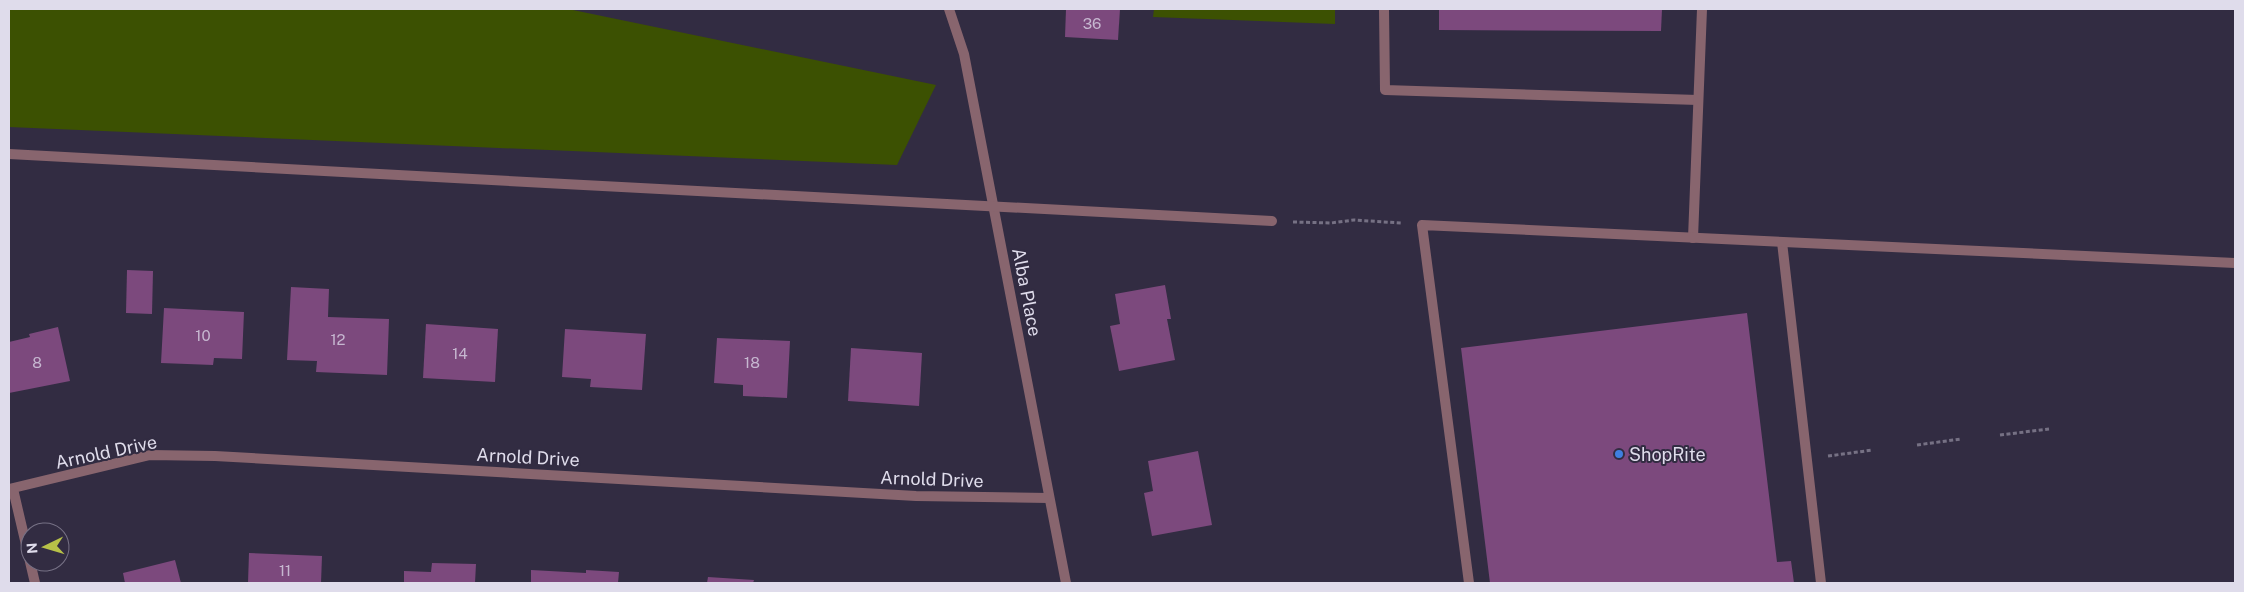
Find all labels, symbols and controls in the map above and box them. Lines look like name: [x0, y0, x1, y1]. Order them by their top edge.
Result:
house number: 36: [1083, 15, 1101, 32]
street label: Alba Place: [1008, 246, 1046, 338]
house number: 10: [195, 327, 211, 344]
house number: 12: [330, 331, 346, 348]
house number: 14: [452, 345, 468, 362]
house number: 8: [32, 354, 42, 371]
house number: 18: [744, 354, 760, 371]
street label: Arnold Drive: [53, 431, 159, 473]
street label: Arnold Drive: [476, 444, 580, 470]
place label: ShopRite: [1629, 444, 1706, 465]
marker: ShopRite: [1613, 448, 1625, 460]
street label: Arnold Drive: [880, 467, 984, 491]
north arrow: [20, 522, 70, 572]
text: N: [24, 542, 40, 554]
house number: 11: [279, 562, 291, 579]

